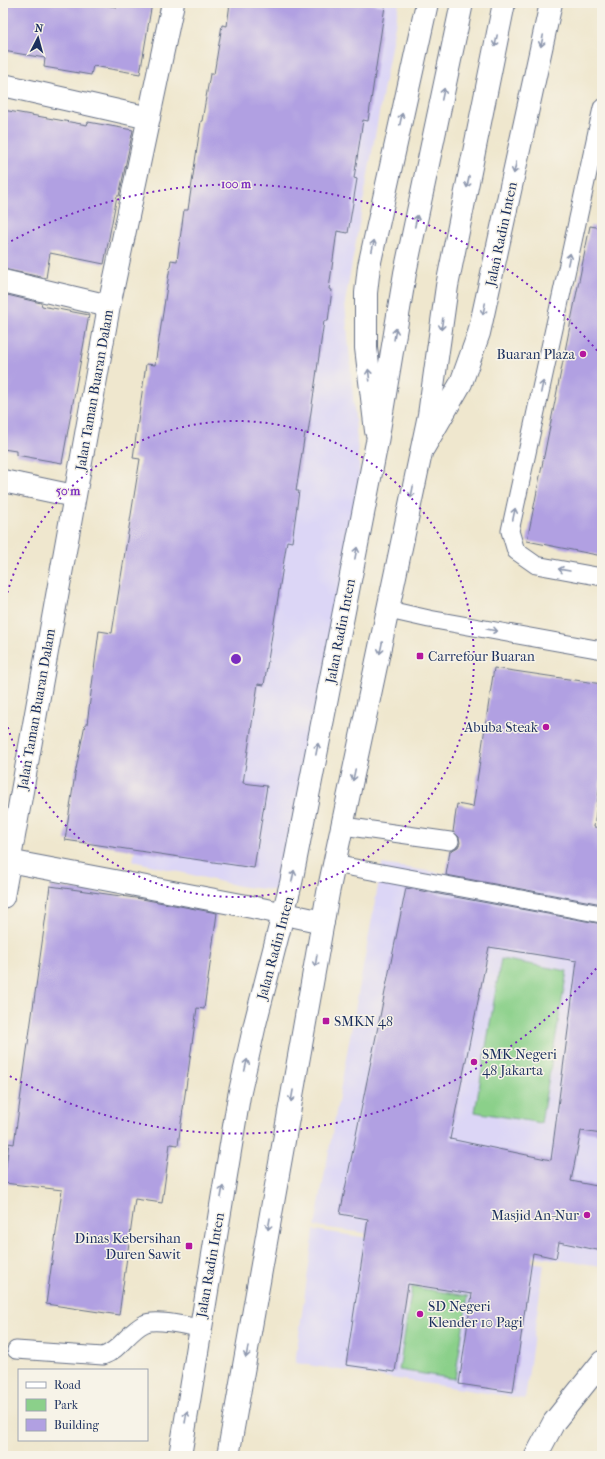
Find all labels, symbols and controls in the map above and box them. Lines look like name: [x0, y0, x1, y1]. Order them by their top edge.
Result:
north arrow: [18, 18, 58, 58]
text: N: [34, 22, 44, 36]
one-way arrow: [492, 34, 500, 47]
one-way arrow: [538, 34, 546, 47]
one-way arrow: [439, 88, 447, 101]
one-way arrow: [398, 113, 406, 126]
one-way arrow: [510, 161, 518, 174]
one-way arrow: [463, 176, 471, 189]
text: 100 m: [221, 177, 252, 191]
street label: Jalan Radin Inten: [482, 180, 521, 289]
one-way arrow: [412, 215, 420, 228]
one-way arrow: [370, 240, 378, 253]
one-way arrow: [566, 253, 574, 266]
one-way arrow: [480, 302, 488, 315]
street label: Jalan Taman Buaran Dalam: [72, 308, 117, 473]
one-way arrow: [438, 317, 446, 330]
one-way arrow: [391, 328, 399, 341]
place label: Buaran Plaza: [496, 346, 576, 363]
marker: Buaran Plaza: [578, 349, 588, 359]
one-way arrow: [365, 369, 373, 382]
one-way arrow: [538, 380, 546, 393]
text: 50 m: [56, 484, 81, 498]
one-way arrow: [408, 485, 416, 498]
one-way arrow: [510, 507, 518, 520]
one-way arrow: [352, 546, 360, 559]
one-way arrow: [557, 566, 570, 574]
street label: Jalan Radin Inten: [322, 577, 359, 686]
street label: Jalan Taman Buaran Dalam: [14, 627, 59, 792]
one-way arrow: [485, 627, 498, 635]
one-way arrow: [377, 641, 385, 654]
place label: Carrefour Buaran: [428, 648, 535, 665]
marker: Carrefour Buaran: [415, 651, 425, 661]
centre of rings: [229, 652, 243, 666]
place label: Abuba Steak: [463, 719, 539, 736]
marker: Abuba Steak: [541, 722, 551, 732]
one-way arrow: [314, 743, 322, 756]
one-way arrow: [350, 768, 358, 781]
one-way arrow: [289, 870, 297, 883]
street label: Jalan Radin Inten: [253, 895, 297, 1003]
one-way arrow: [312, 954, 320, 967]
place label: SMKN 48: [334, 1013, 393, 1030]
marker: SMKN 48: [321, 1016, 331, 1026]
place label: SMK Negeri 48 Jakarta: [482, 1046, 557, 1079]
marker: SMK Negeri 48 Jakarta: [469, 1057, 479, 1067]
one-way arrow: [242, 1058, 250, 1071]
one-way arrow: [287, 1089, 295, 1102]
one-way arrow: [219, 1186, 227, 1199]
place label: Masjid An-Nur: [491, 1207, 579, 1224]
marker: Masjid An-Nur: [582, 1210, 592, 1220]
street label: Jalan Radin Inten: [193, 1211, 228, 1320]
one-way arrow: [265, 1217, 273, 1230]
place label: Dinas Kebersihan Duren Sawit: [75, 1230, 181, 1263]
marker: Dinas Kebersihan Duren Sawit: [184, 1241, 194, 1251]
place label: SD Negeri Klender 10 Pagi: [428, 1298, 523, 1331]
marker: SD Negeri Klender 10 Pagi: [415, 1309, 425, 1319]
one-way arrow: [242, 1345, 250, 1358]
legend: [18, 1369, 148, 1441]
text: Road: [54, 1378, 81, 1392]
text: Park: [54, 1398, 79, 1412]
one-way arrow: [182, 1411, 190, 1424]
text: Building: [54, 1418, 99, 1432]

